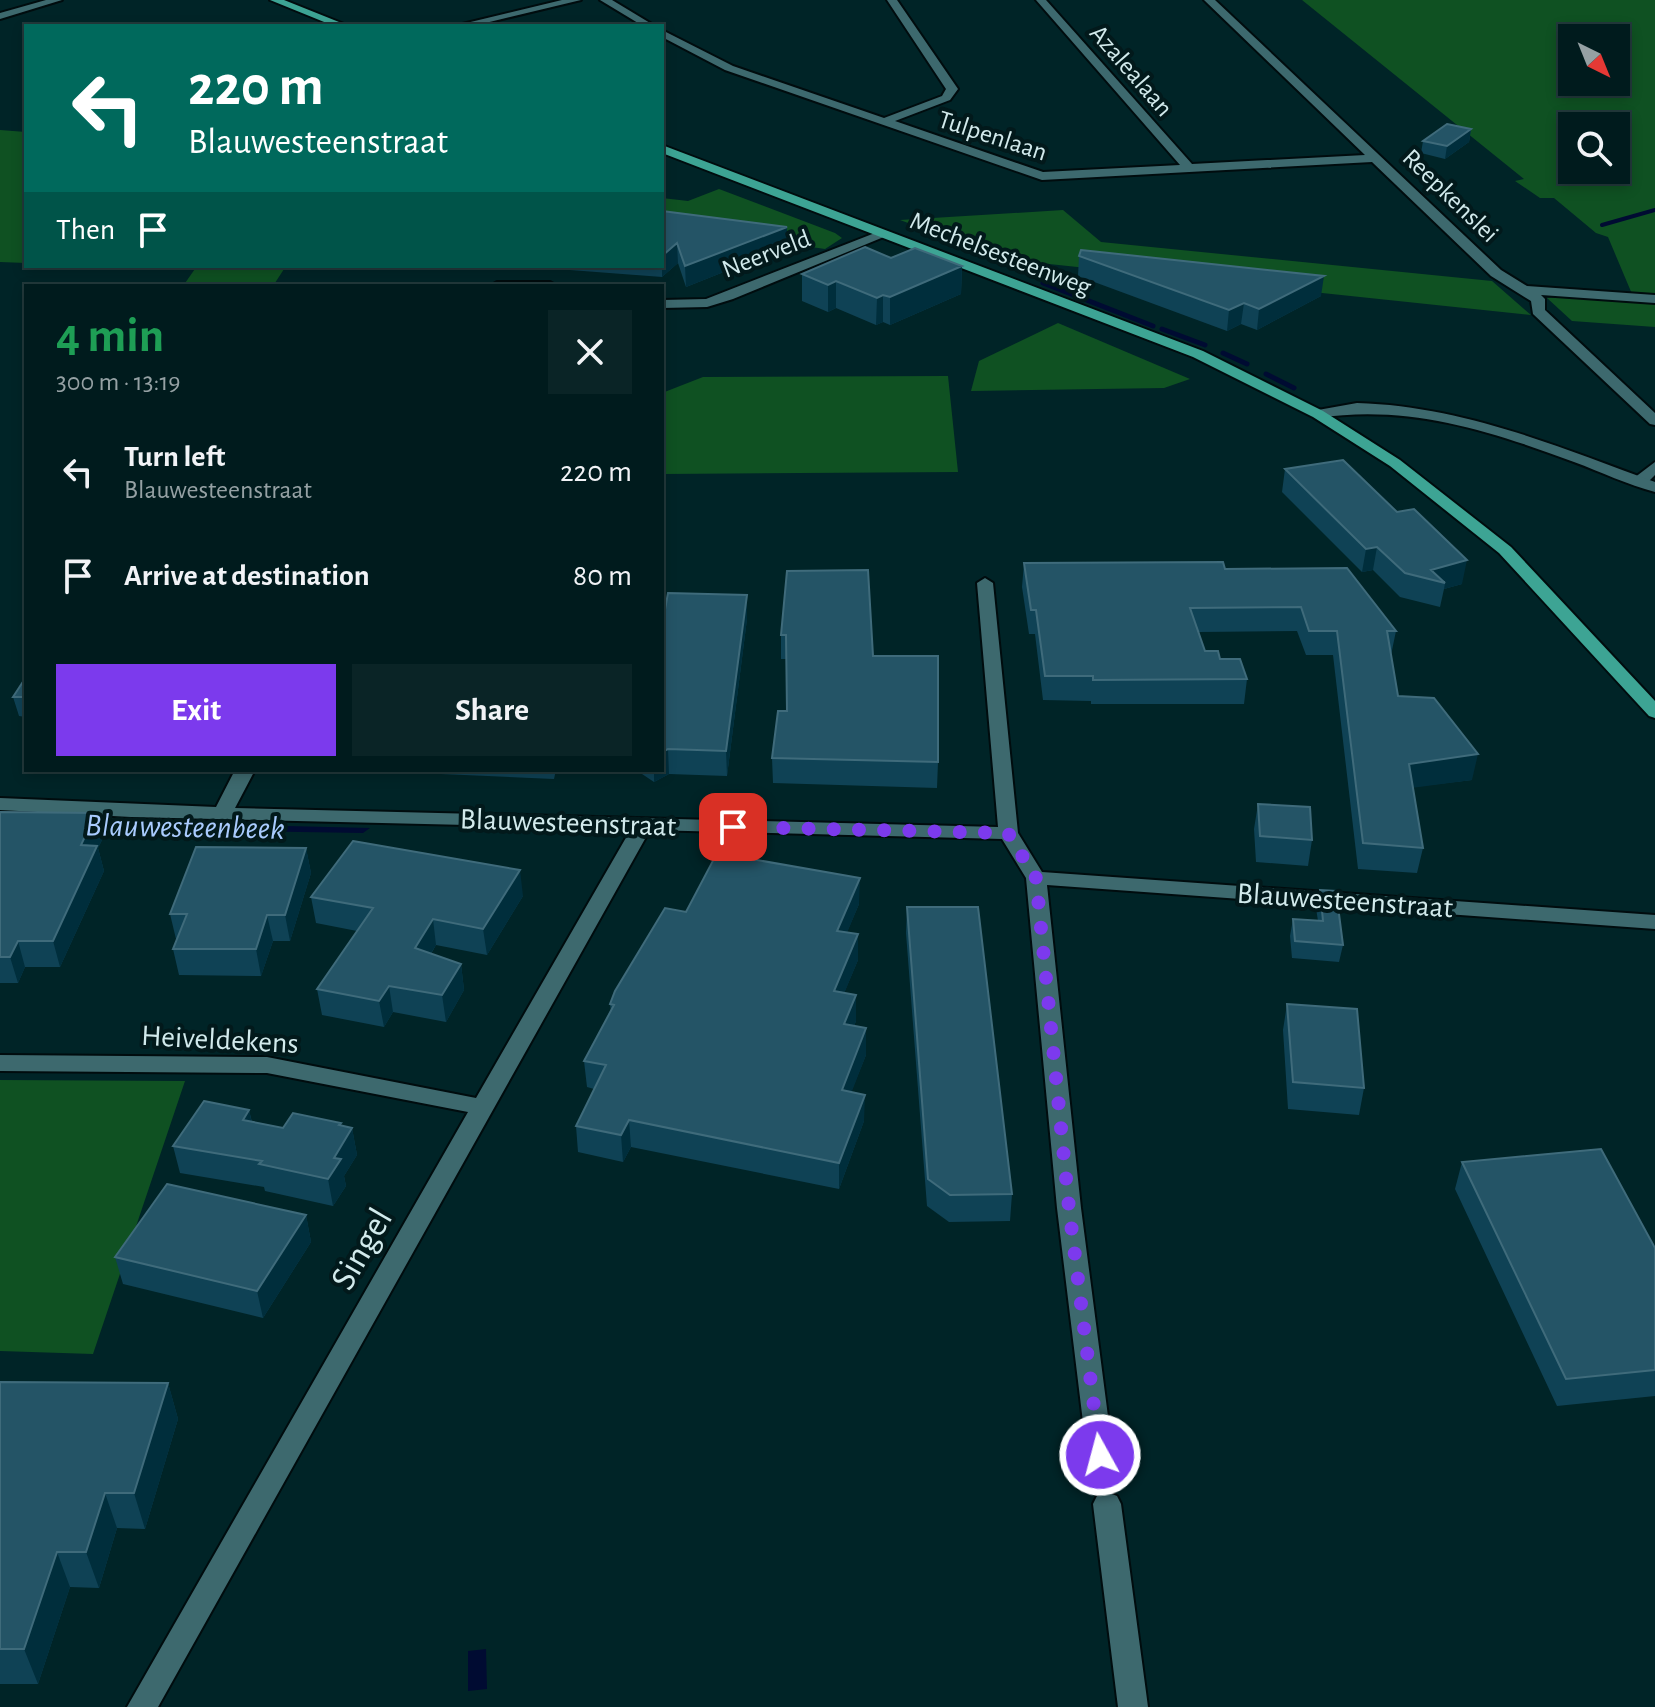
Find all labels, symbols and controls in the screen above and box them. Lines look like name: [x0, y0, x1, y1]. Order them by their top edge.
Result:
street label: Azalealaan: [1085, 20, 1178, 121]
north arrow: [1558, 24, 1630, 96]
map controls: [1558, 24, 1630, 184]
icon: left: [56, 56, 160, 160]
text: 220 m: [188, 59, 324, 115]
street label: Tulpenlaan: [935, 106, 1050, 166]
button: search: [1558, 112, 1630, 184]
text: Blauwesteenstraat: [188, 124, 448, 160]
street label: Reepkenslei: [1397, 144, 1503, 247]
street label: Mechelsesteenweg: [907, 207, 1095, 301]
icon: arrive: [131, 208, 175, 252]
text: Then: [56, 215, 115, 245]
street label: Neerveld: [719, 225, 814, 283]
button: close: [548, 310, 632, 394]
text: 4 min: [56, 313, 164, 361]
text: 300 m · 13:19: [56, 369, 181, 395]
text: Turn left: [124, 442, 225, 472]
icon: left: [56, 450, 100, 494]
text: 220 m: [560, 457, 632, 487]
text: Blauwesteenstraat: [124, 477, 312, 503]
icon: arrive: [56, 554, 100, 598]
text: Arrive at destination: [124, 561, 370, 591]
text: 80 m: [573, 561, 632, 591]
button: Exit: [56, 664, 336, 756]
button: Share: [352, 664, 632, 756]
pin: [699, 793, 767, 861]
street label: Blauwesteenstraat: [459, 804, 677, 842]
icon: arrive: [711, 805, 755, 849]
water label: Blauwesteenbeek: [85, 809, 285, 845]
street label: Blauwesteenstraat: [1236, 878, 1454, 924]
street label: Heiveldekens: [141, 1021, 299, 1059]
street label: Singel: [324, 1202, 399, 1296]
position arrow: [1058, 1413, 1142, 1497]

